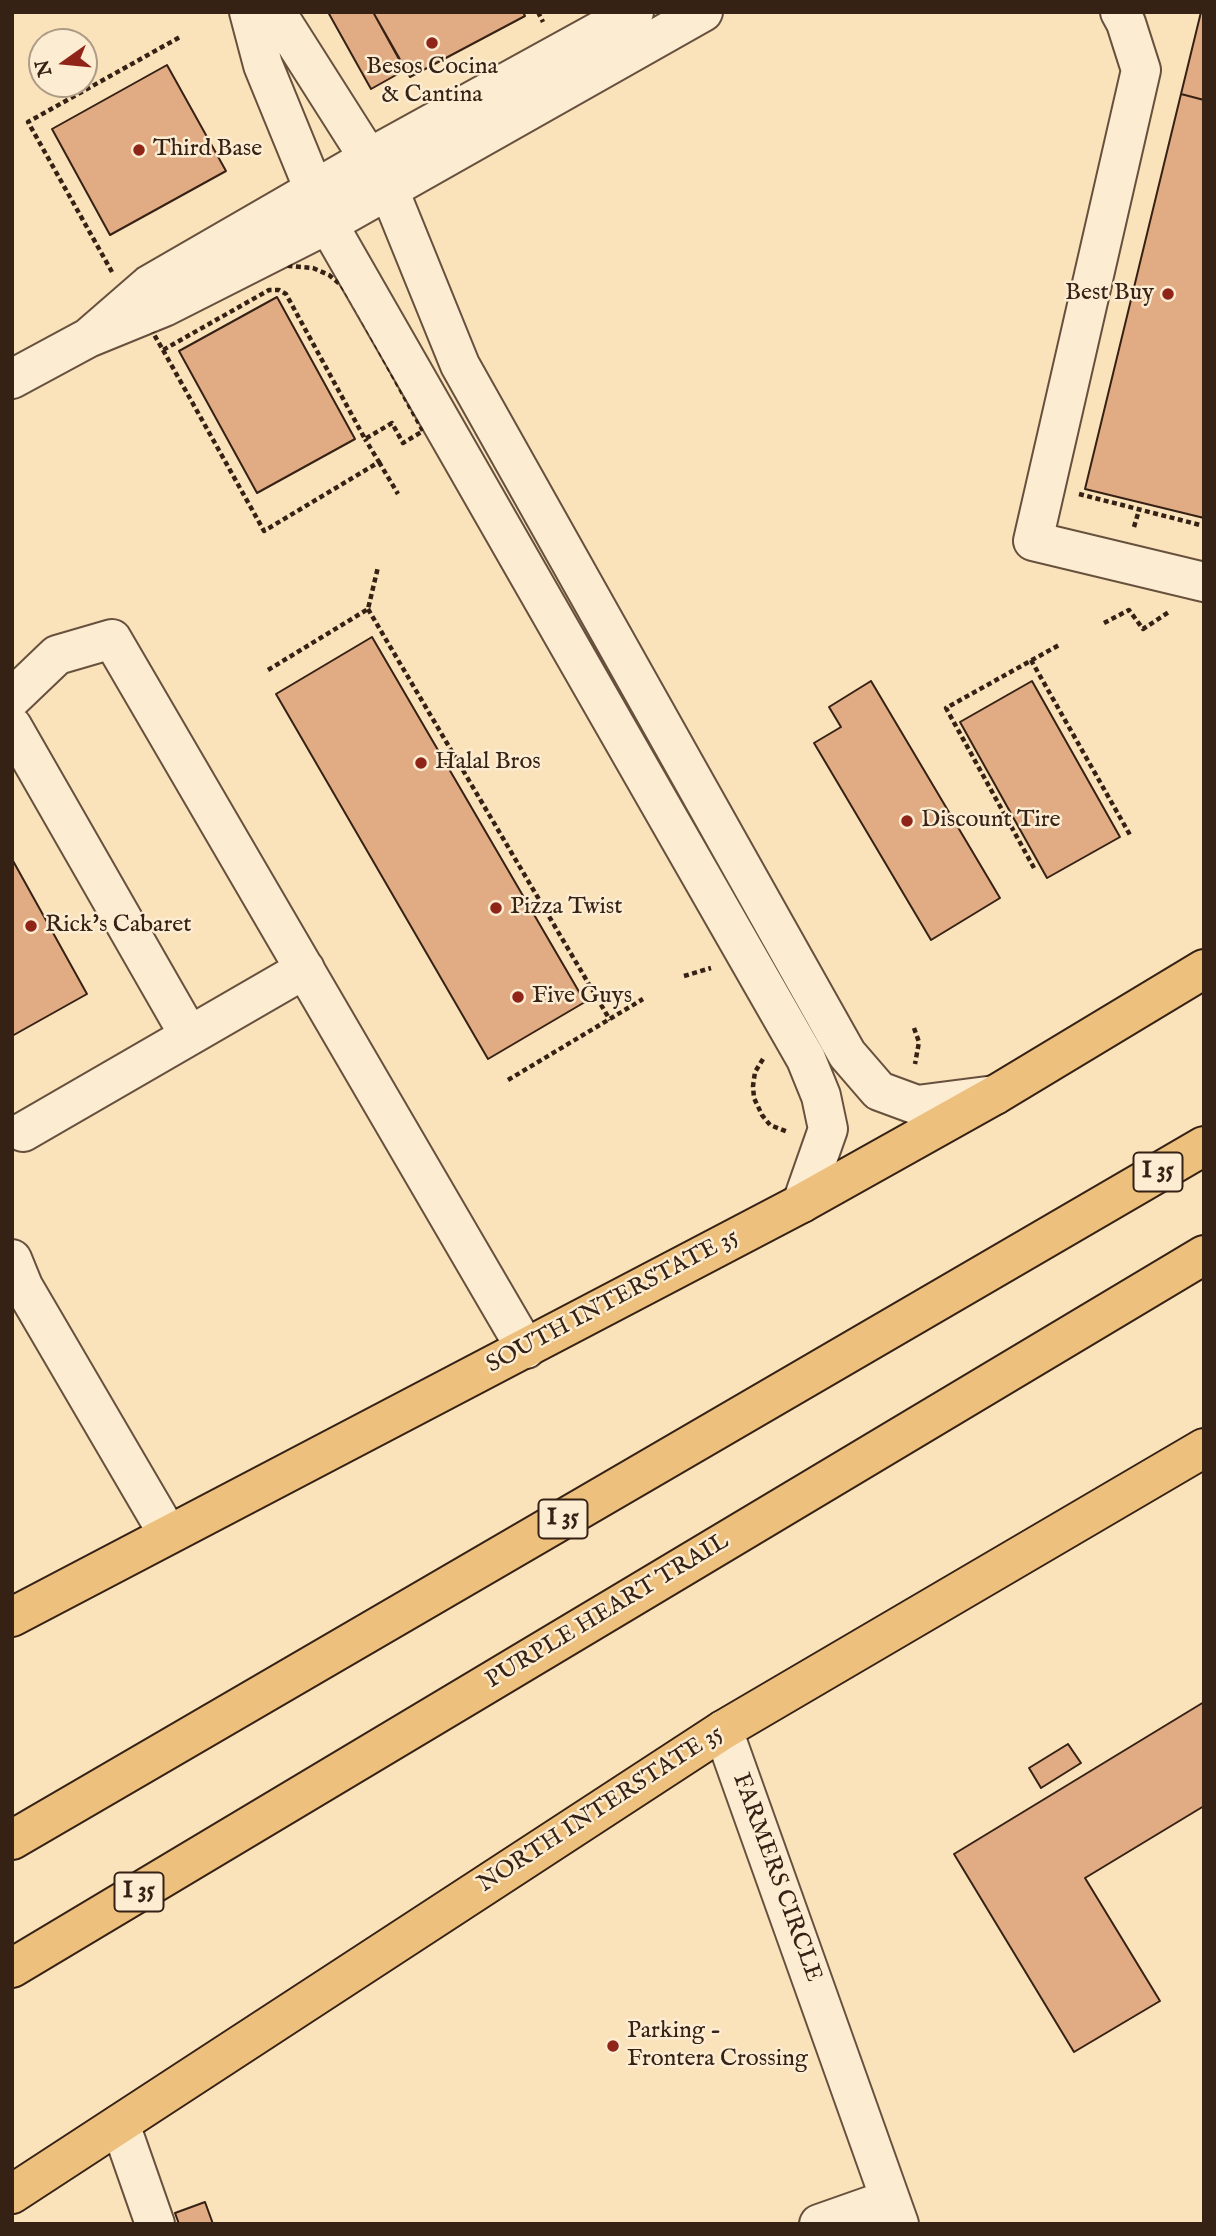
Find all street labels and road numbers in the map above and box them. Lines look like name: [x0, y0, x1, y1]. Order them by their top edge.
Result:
road number: I 35: [1134, 1152, 1182, 1191]
street label: SOUTH INTERSTATE 35: [482, 1223, 744, 1381]
road number: I 35: [538, 1500, 588, 1538]
street label: PURPLE HEART TRAIL: [481, 1528, 735, 1696]
street label: NORTH INTERSTATE 35: [473, 1720, 729, 1900]
street label: FARMERS CIRCLE: [725, 1770, 827, 1986]
road number: I 35: [114, 1872, 164, 1912]

